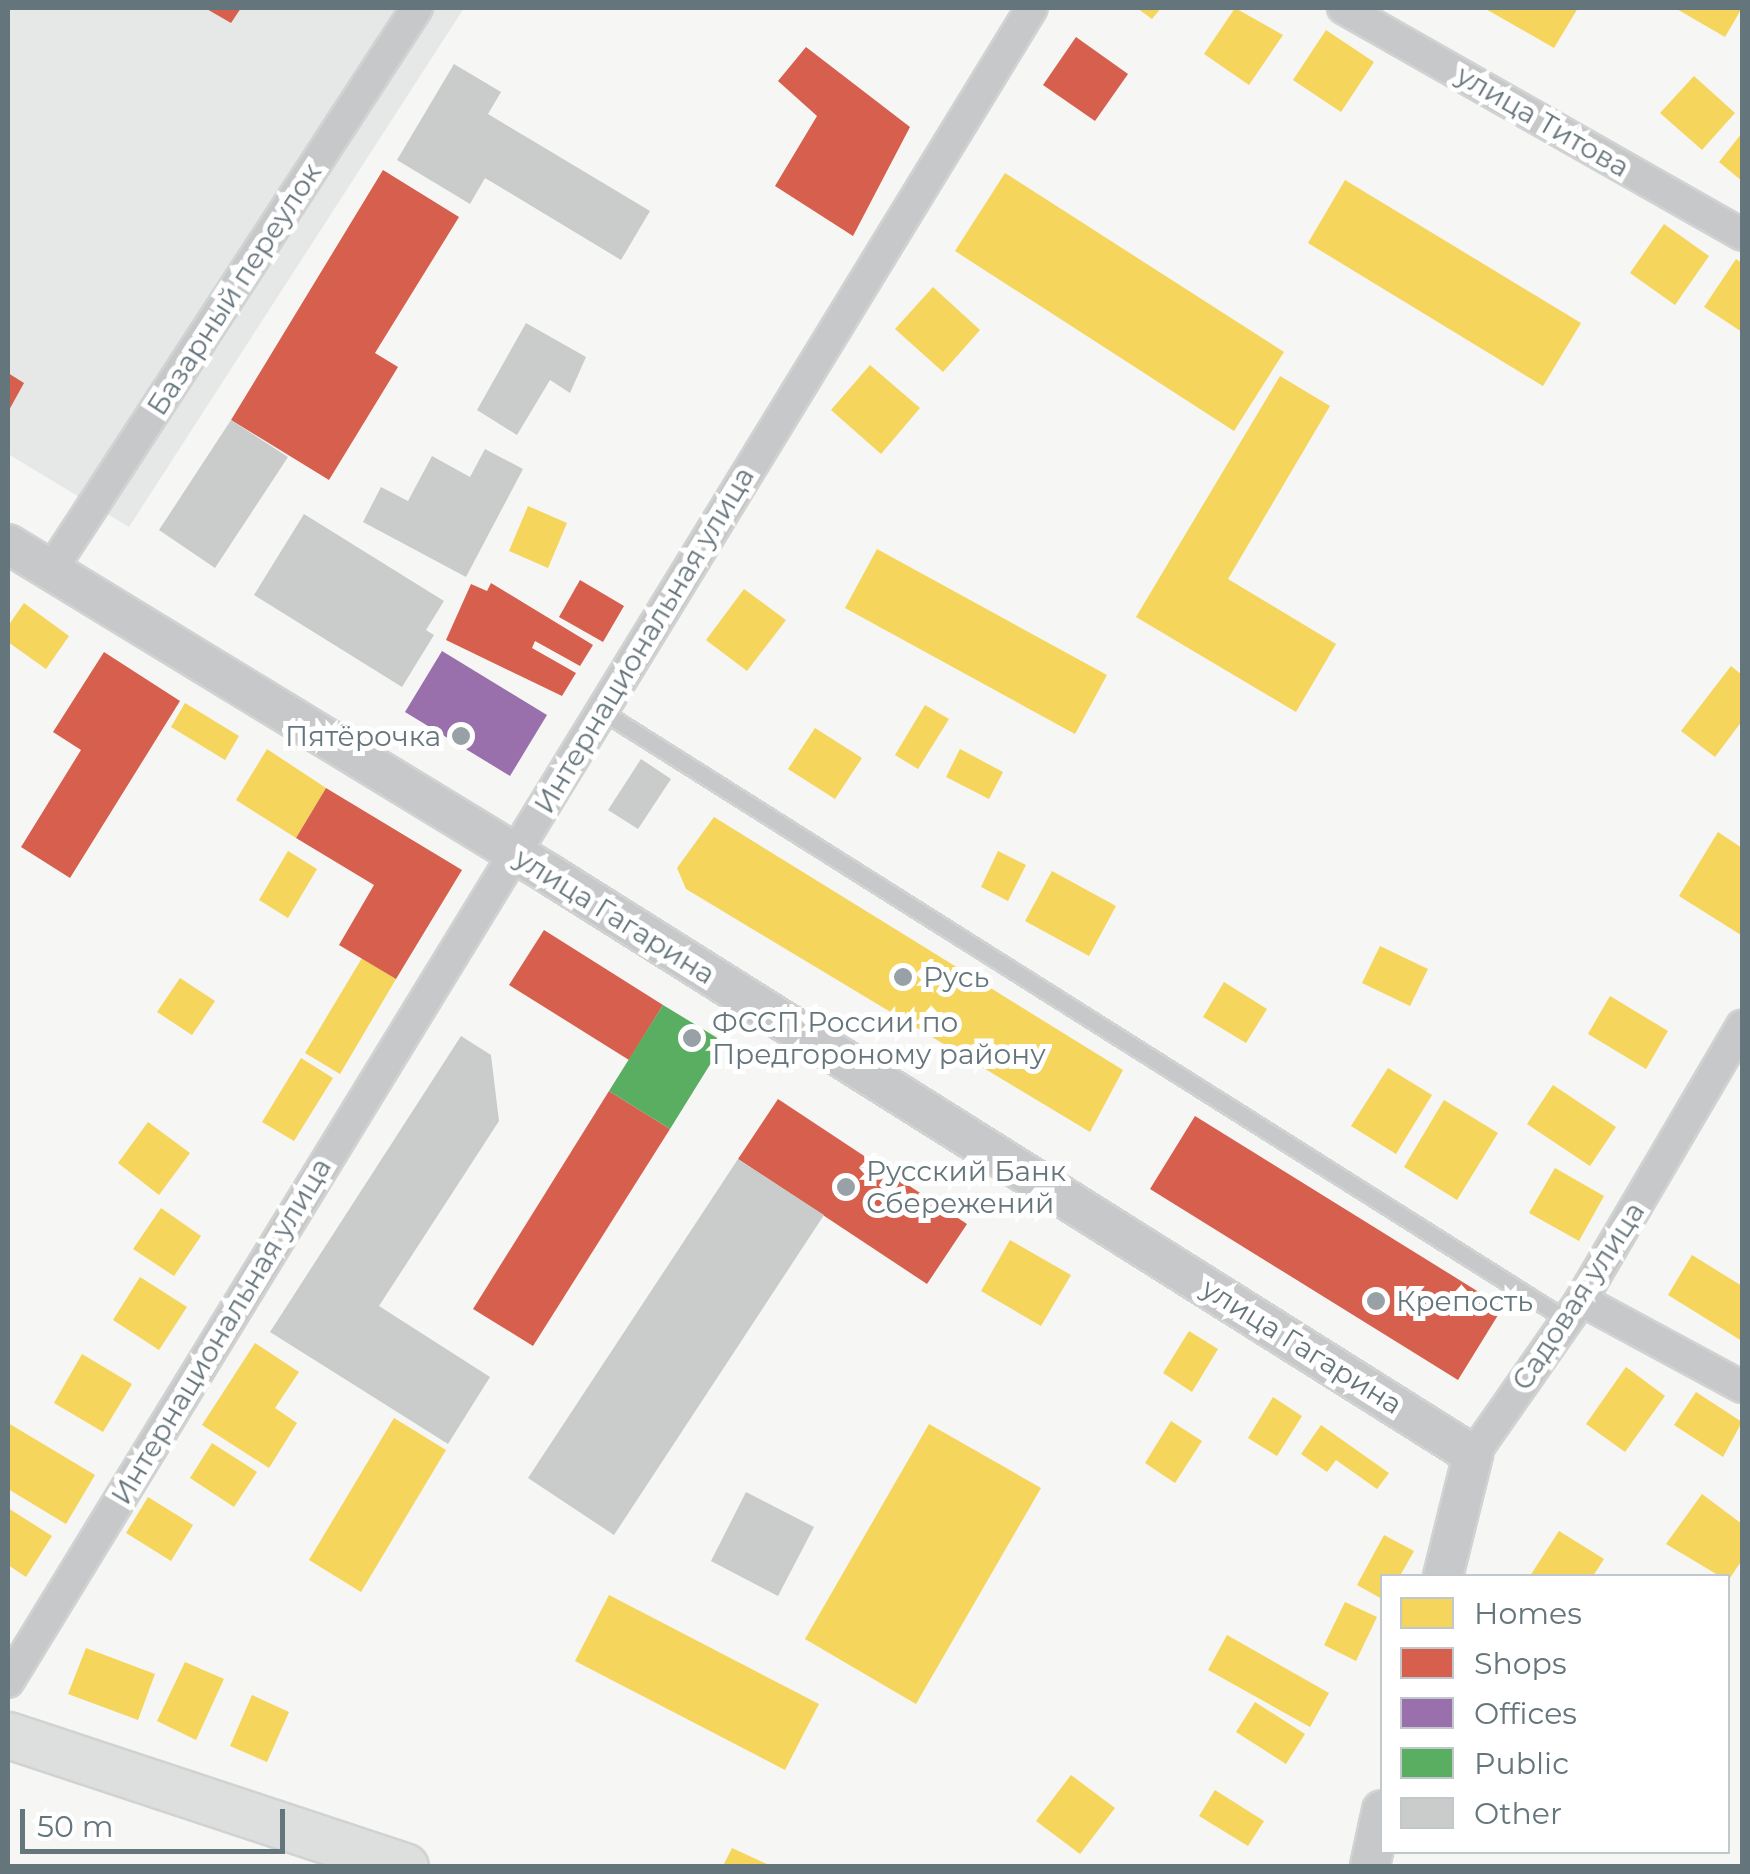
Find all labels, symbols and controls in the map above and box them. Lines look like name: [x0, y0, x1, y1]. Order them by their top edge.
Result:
street label: улица Титова: [1451, 58, 1635, 184]
street label: Базарный переулок: [140, 157, 328, 421]
street label: Интернациональная улица: [527, 461, 761, 819]
place label: Пятёрочка: [285, 719, 441, 753]
marker: Пятёрочка: [450, 725, 472, 747]
street label: улица Гагарина: [509, 841, 721, 991]
place label: Русь: [923, 960, 989, 994]
marker: Русь: [892, 966, 914, 988]
place label: ФССП России по Предгороному району: [712, 1005, 1046, 1071]
marker: ФССП России по Предгороному району: [681, 1027, 703, 1049]
street label: Интернациональная улица: [104, 1152, 338, 1510]
place label: Русский Банк Сбережений: [866, 1154, 1066, 1220]
marker: Русский Банк Сбережений: [835, 1176, 857, 1198]
street label: Садовая улица: [1505, 1196, 1651, 1396]
street label: улица Гагарина: [1196, 1271, 1408, 1421]
place label: Крепость: [1396, 1284, 1533, 1318]
marker: Крепость: [1365, 1290, 1387, 1312]
legend: [1380, 1574, 1730, 1854]
text: Homes: [1474, 1595, 1582, 1632]
text: Shops: [1474, 1645, 1567, 1682]
text: Offices: [1474, 1695, 1577, 1732]
text: Public: [1474, 1745, 1569, 1782]
scale bar: [25, 1789, 290, 1851]
text: Other: [1474, 1795, 1562, 1832]
text: 50 m: [37, 1808, 114, 1845]

